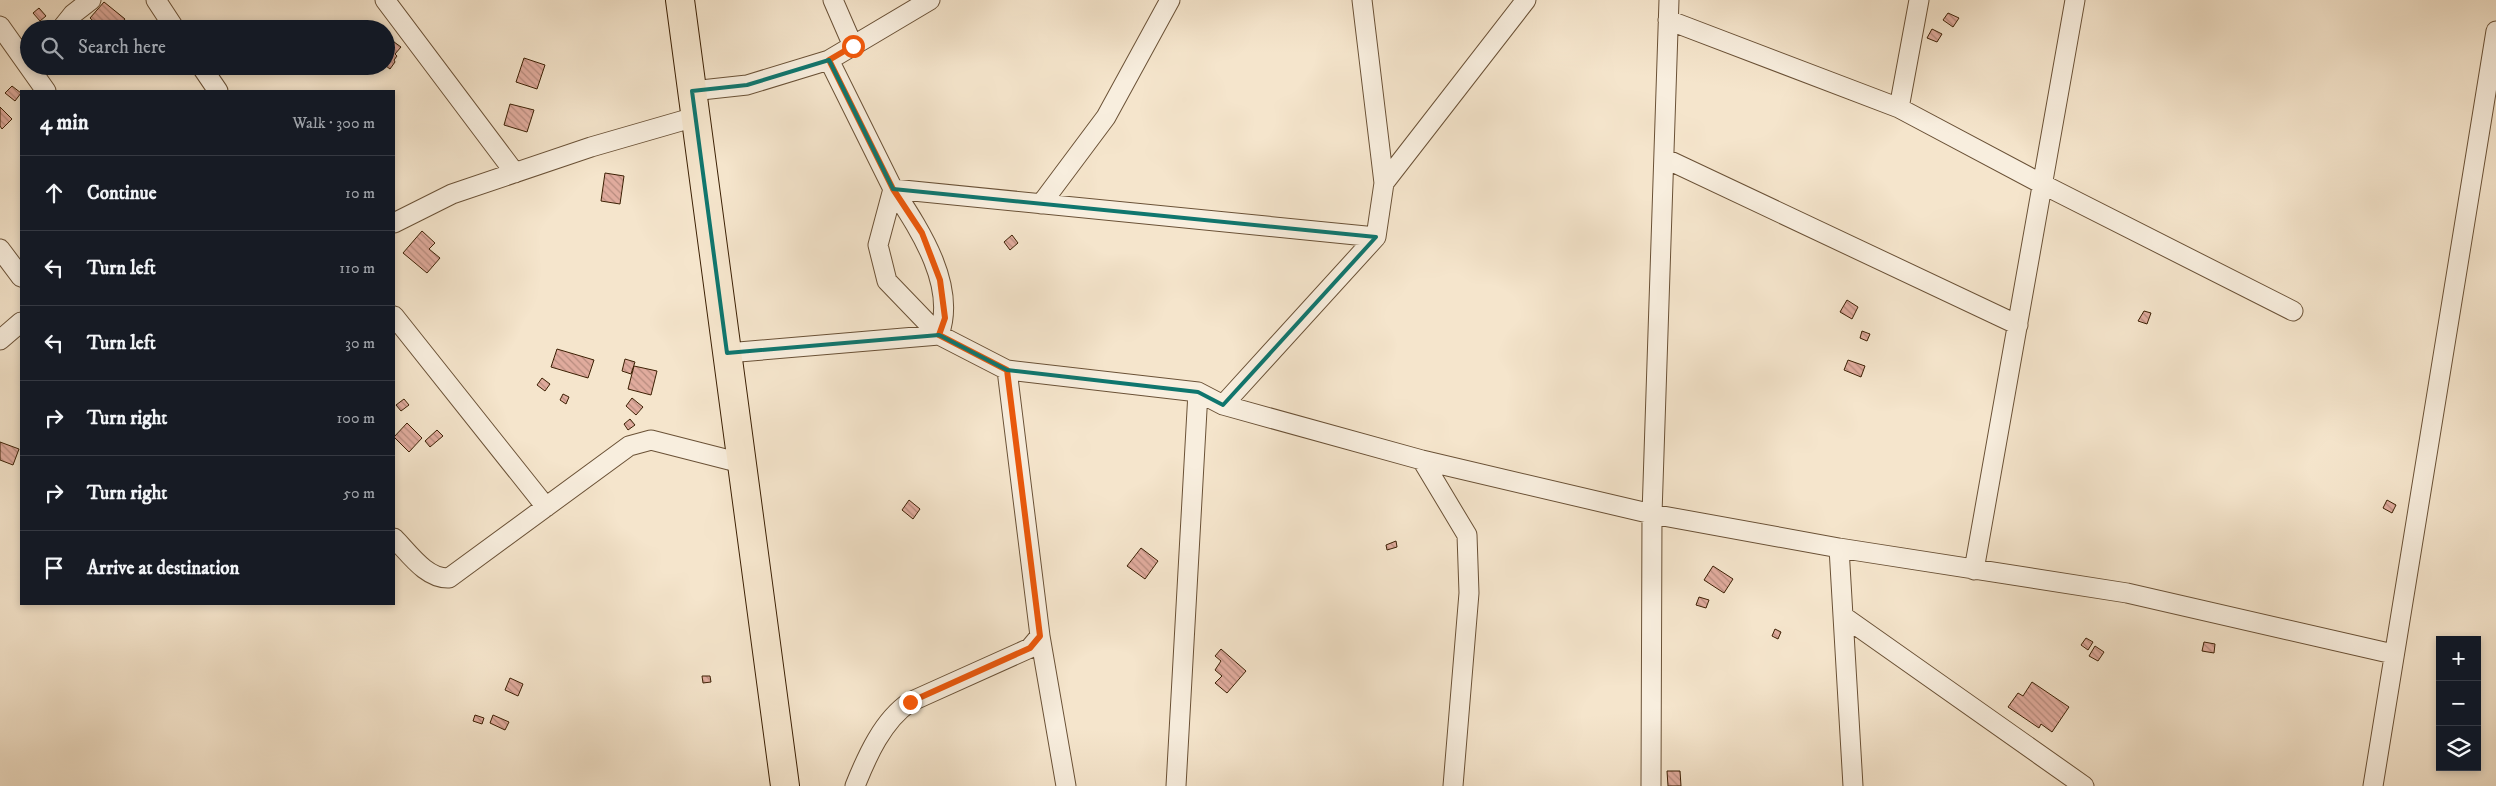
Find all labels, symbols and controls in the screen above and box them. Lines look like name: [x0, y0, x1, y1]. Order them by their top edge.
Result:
search box: [20, 20, 395, 75]
icon: search: [38, 34, 66, 62]
route start: [842, 35, 865, 58]
text: Search here: [78, 36, 166, 59]
text: 4 min: [40, 110, 89, 136]
text: Walk · 300 m: [292, 113, 375, 133]
icon: ahead: [40, 179, 68, 207]
text: Continue: [87, 182, 157, 205]
text: 10 m: [345, 183, 375, 203]
icon: left: [40, 254, 68, 282]
text: Turn left: [87, 257, 156, 280]
text: 110 m: [339, 258, 375, 278]
icon: left: [40, 329, 68, 357]
text: Turn left: [87, 332, 156, 355]
text: 30 m: [345, 333, 375, 353]
icon: right: [40, 404, 68, 432]
text: Turn right: [87, 407, 167, 430]
text: 100 m: [337, 408, 375, 428]
icon: right: [40, 479, 68, 507]
text: Turn right: [87, 482, 167, 505]
text: 50 m: [343, 483, 375, 503]
icon: arrive: [40, 554, 68, 582]
text: Arrive at destination: [87, 557, 239, 580]
map controls: [2436, 636, 2481, 771]
button: +: [2436, 636, 2481, 681]
button: −: [2436, 681, 2481, 726]
route end: [899, 691, 922, 714]
button: layers: [2436, 726, 2481, 771]

